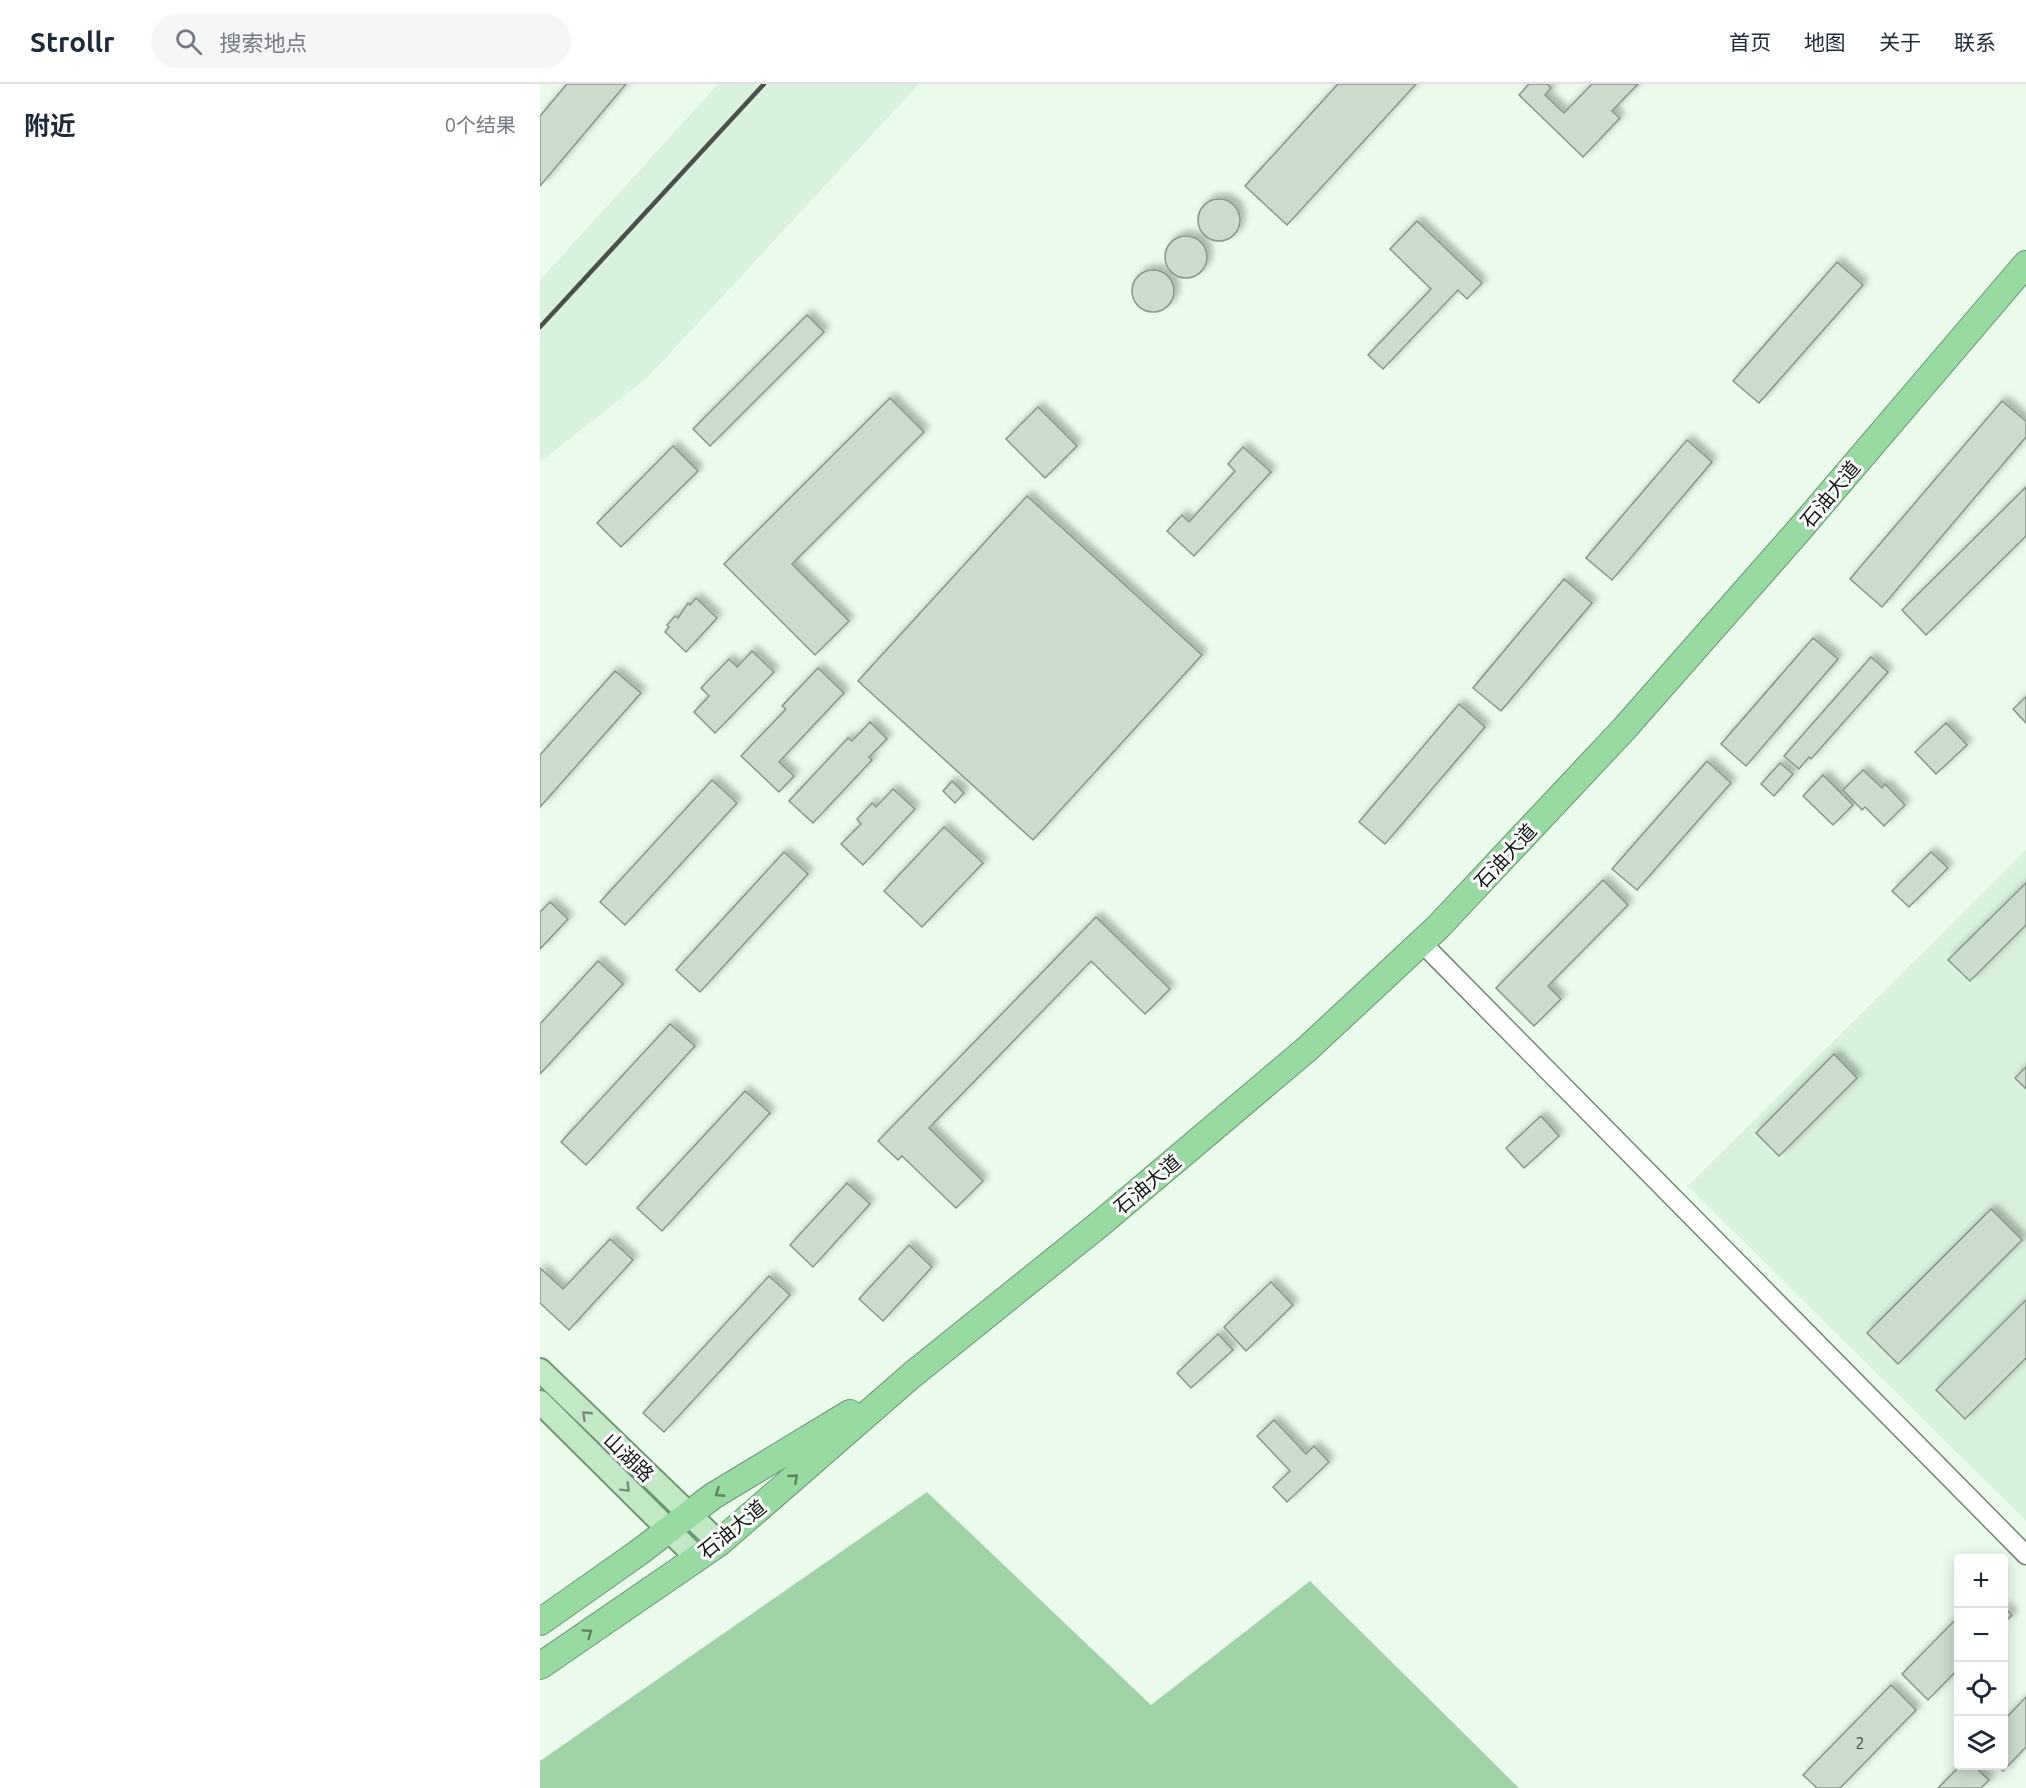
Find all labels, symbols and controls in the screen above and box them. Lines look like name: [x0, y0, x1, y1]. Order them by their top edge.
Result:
search box: [151, 14, 571, 68]
icon: search: [172, 25, 205, 58]
text: Strollr: [30, 26, 115, 57]
text: 搜索地点: [220, 30, 308, 55]
text: 首页: [1729, 30, 1771, 54]
text: 地图: [1804, 30, 1846, 54]
text: 关于: [1879, 30, 1921, 54]
text: 联系: [1954, 30, 1996, 54]
text: 附近: [24, 111, 76, 140]
text: 0个结果: [445, 113, 516, 136]
street label: 石油大道: [1795, 456, 1865, 532]
street label: 石油大道: [1469, 819, 1541, 893]
street label: 石油大道: [1109, 1149, 1185, 1219]
one-way arrow: [582, 1411, 592, 1422]
street label: 山湖路: [599, 1428, 659, 1486]
one-way arrow: [787, 1474, 798, 1485]
one-way arrow: [619, 1480, 630, 1491]
one-way arrow: [715, 1486, 726, 1497]
street label: 石油大道: [694, 1495, 770, 1563]
map controls: [1954, 1554, 2008, 1770]
button: +: [1954, 1554, 2008, 1608]
button: −: [1954, 1608, 2008, 1662]
one-way arrow: [582, 1629, 593, 1640]
button: locate: [1954, 1662, 2008, 1716]
button: layers: [1954, 1716, 2008, 1770]
house number: 2: [1855, 1734, 1865, 1752]

